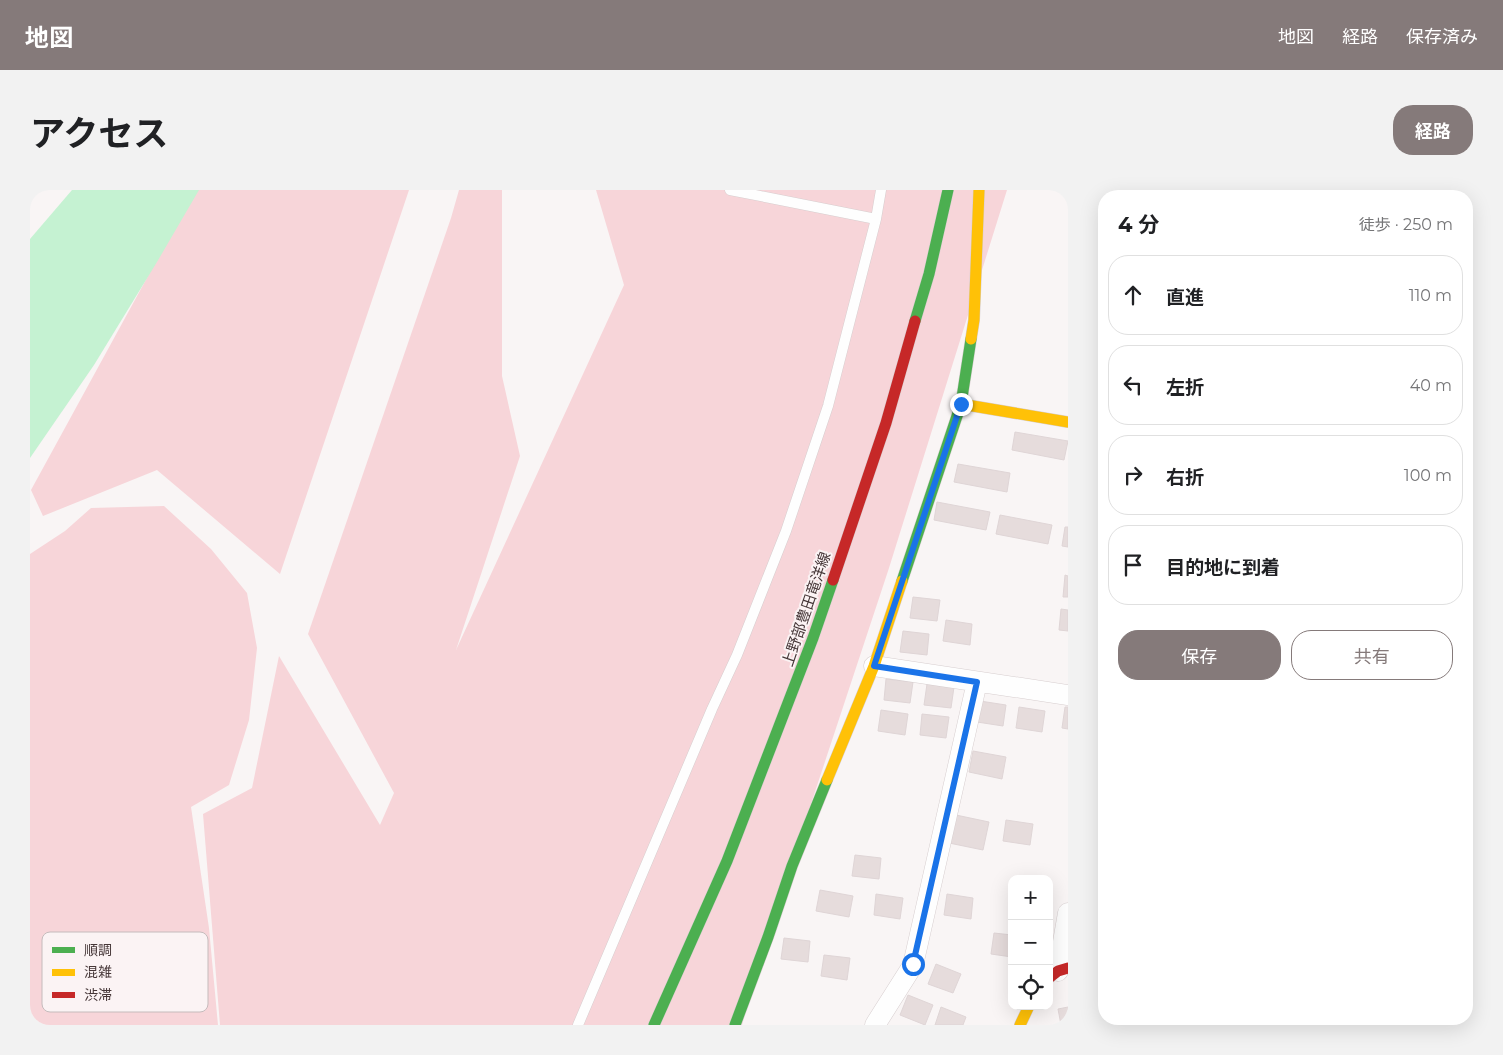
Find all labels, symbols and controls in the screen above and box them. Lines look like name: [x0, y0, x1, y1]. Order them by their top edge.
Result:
text: 地図: [25, 23, 73, 52]
text: 地図: [1278, 26, 1314, 48]
text: 経路: [1342, 26, 1378, 48]
text: 保存済み: [1406, 26, 1478, 48]
button: 経路: [1393, 105, 1473, 155]
text: アクセス: [30, 112, 168, 155]
text: 4 分: [1118, 212, 1159, 237]
text: 徒歩 · 250 m: [1359, 215, 1453, 234]
icon: ahead: [1119, 281, 1147, 309]
text: 直進: [1166, 286, 1204, 309]
text: 110 m: [1409, 286, 1452, 305]
icon: left: [1119, 371, 1147, 399]
text: 左折: [1166, 376, 1204, 399]
text: 40 m: [1410, 376, 1452, 395]
route end: [950, 393, 973, 416]
icon: right: [1119, 461, 1147, 489]
text: 右折: [1166, 466, 1204, 489]
text: 100 m: [1404, 466, 1452, 485]
street label: 上野部豊田竜洋線: [777, 549, 835, 669]
icon: arrive: [1119, 551, 1147, 579]
text: 目的地に到着: [1166, 556, 1280, 579]
button: 保存: [1118, 630, 1281, 680]
button: 共有: [1291, 630, 1453, 680]
map controls: [1008, 875, 1053, 1010]
button: +: [1008, 875, 1053, 920]
button: −: [1008, 920, 1053, 965]
legend: [42, 932, 208, 1012]
text: 順調: [84, 941, 112, 959]
route start: [902, 953, 925, 976]
text: 混雑: [84, 963, 112, 981]
button: locate: [1008, 965, 1053, 1010]
text: 渋滞: [84, 986, 112, 1004]

